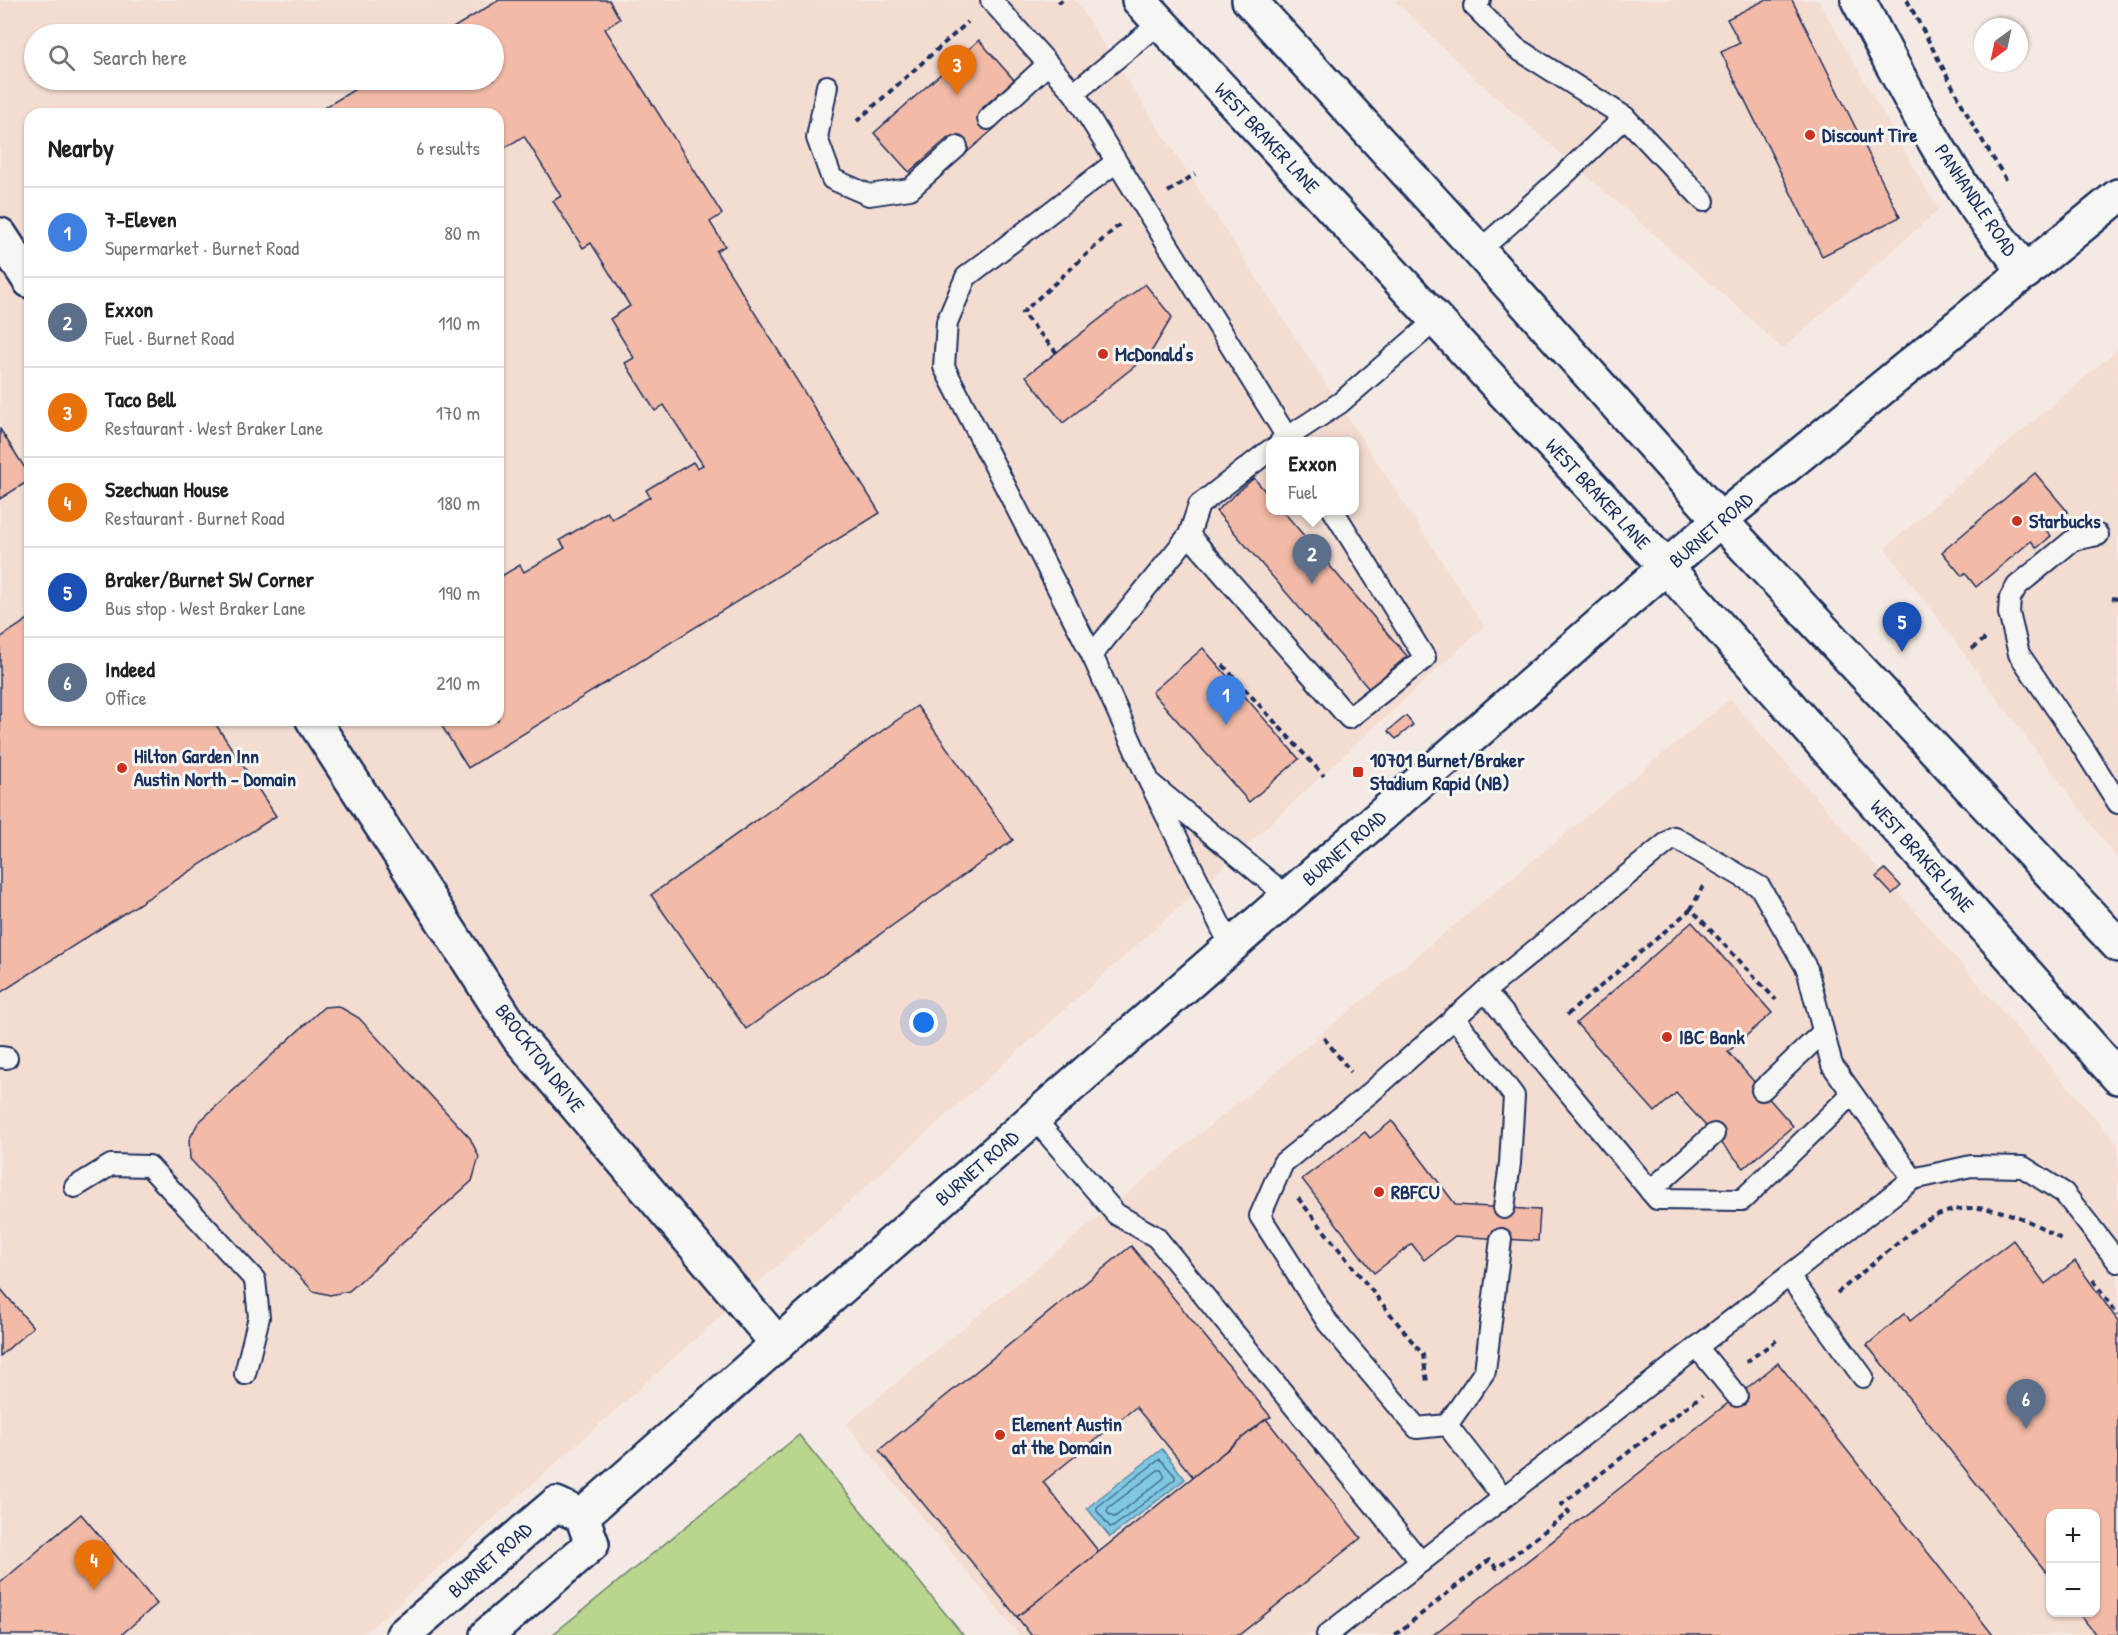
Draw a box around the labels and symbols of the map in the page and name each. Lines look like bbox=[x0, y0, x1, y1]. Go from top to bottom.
north arrow bbox=[1974, 18, 2028, 72]
pin: 3 bbox=[938, 46, 976, 95]
street label: WEST BRAKER LANE bbox=[1209, 76, 1326, 199]
place label: Discount Tire bbox=[1822, 121, 1918, 148]
marker: Discount Tire bbox=[1803, 128, 1817, 142]
street label: PANHANDLE ROAD bbox=[1929, 138, 2024, 261]
place label: McDonald's bbox=[1115, 340, 1194, 367]
marker: McDonald's bbox=[1096, 347, 1110, 361]
street label: WEST BRAKER LANE bbox=[1540, 432, 1657, 555]
street label: BURNET ROAD bbox=[1663, 485, 1759, 574]
place label: Starbucks bbox=[2029, 507, 2101, 534]
marker: Starbucks bbox=[2010, 514, 2024, 528]
pin: 2 bbox=[1292, 534, 1332, 584]
pin: 5 bbox=[1882, 602, 1922, 652]
pin: 1 bbox=[1206, 676, 1246, 725]
place label: Hilton Garden Inn Austin North - Domain bbox=[134, 742, 296, 792]
place label: 10701 Burnet/Braker Stadium Rapid (NB) bbox=[1370, 746, 1525, 797]
marker: Hilton Garden Inn Austin North - Domain bbox=[115, 761, 129, 775]
marker: 10701 Burnet/Braker Stadium Rapid (NB) bbox=[1351, 765, 1365, 779]
street label: WEST BRAKER LANE bbox=[1865, 794, 1980, 918]
street label: BURNET ROAD bbox=[1296, 803, 1392, 892]
street label: BROCKTON DRIVE bbox=[489, 998, 591, 1118]
your location bbox=[909, 1008, 938, 1037]
place label: IBC Bank bbox=[1679, 1023, 1745, 1050]
marker: IBC Bank bbox=[1660, 1030, 1674, 1044]
street label: BURNET ROAD bbox=[929, 1123, 1025, 1212]
place label: RBFCU bbox=[1391, 1178, 1440, 1205]
marker: RBFCU bbox=[1372, 1185, 1386, 1199]
pin: 6 bbox=[2006, 1380, 2046, 1429]
place label: Element Austin at the Domain bbox=[1012, 1410, 1122, 1460]
marker: Element Austin at the Domain bbox=[993, 1428, 1007, 1442]
street label: BURNET ROAD bbox=[442, 1515, 538, 1604]
pin: 4 bbox=[74, 1540, 113, 1590]

